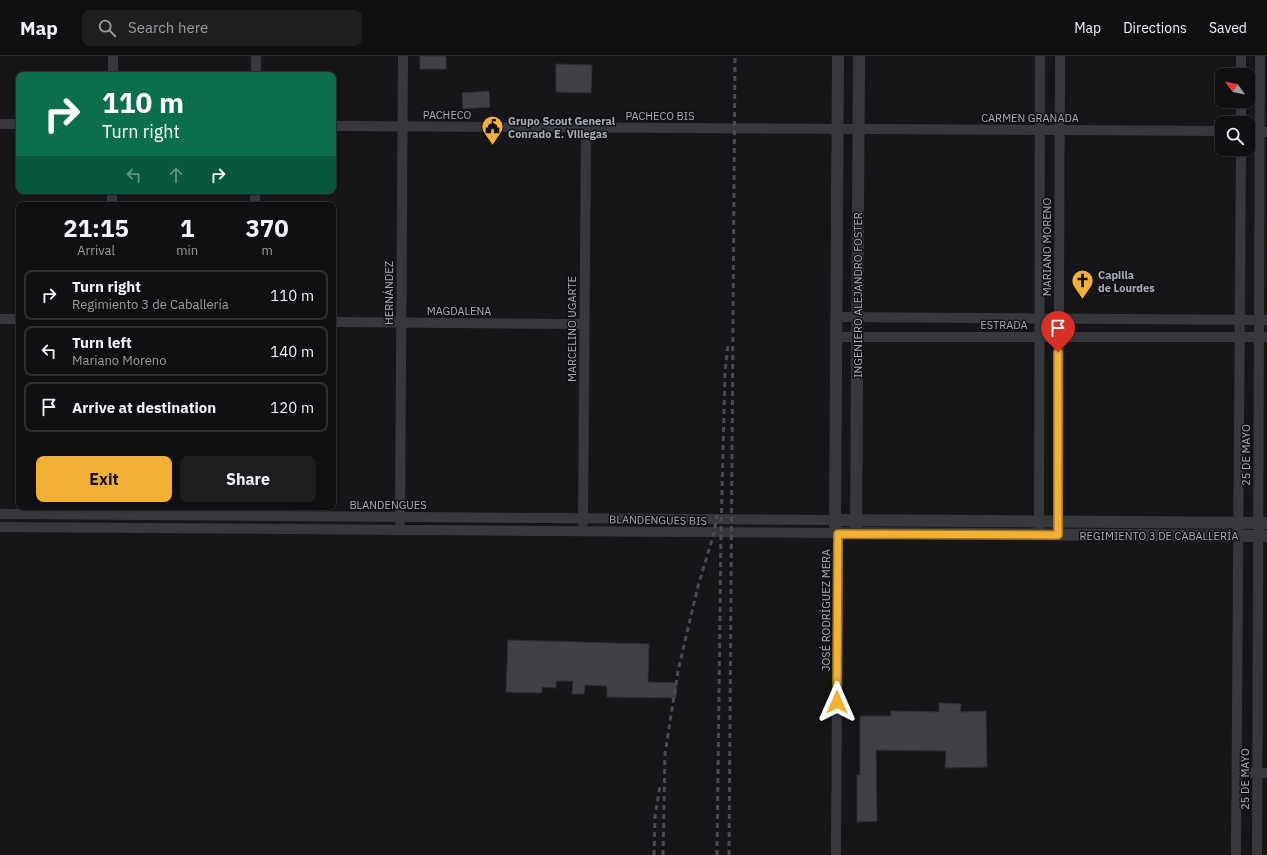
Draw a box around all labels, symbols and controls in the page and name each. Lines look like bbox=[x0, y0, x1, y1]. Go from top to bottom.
search box bbox=[82, 10, 362, 46]
text: Map bbox=[20, 16, 58, 40]
icon: search bbox=[96, 17, 118, 39]
text: Search here bbox=[128, 18, 208, 37]
text: Map bbox=[1074, 19, 1101, 37]
text: Directions bbox=[1123, 19, 1187, 37]
text: Saved bbox=[1209, 19, 1247, 37]
north arrow bbox=[1215, 68, 1255, 108]
map controls bbox=[1215, 68, 1255, 156]
text: 110 m bbox=[102, 84, 184, 121]
icon: right bbox=[36, 88, 88, 140]
street label: PACHECO bbox=[423, 108, 471, 122]
street label: PACHECO BIS bbox=[625, 109, 695, 123]
street label: CARMEN GRANADA bbox=[981, 111, 1079, 125]
public building icon: Grupo Scout General Conrado E. Villegas bbox=[480, 114, 506, 147]
place label: Grupo Scout General Conrado E. Villegas bbox=[508, 114, 616, 141]
button: search bbox=[1215, 116, 1255, 156]
text: Turn right bbox=[102, 120, 180, 143]
icon: left bbox=[123, 164, 145, 186]
icon: ahead bbox=[165, 164, 187, 186]
icon: right bbox=[207, 164, 229, 186]
street label: MARIANO MORENO bbox=[1040, 198, 1054, 296]
text: 21:15 bbox=[63, 212, 129, 244]
text: 1 bbox=[180, 212, 194, 244]
text: 370 bbox=[245, 212, 289, 244]
street label: INGENIERO ALEJANDRO FOSTER bbox=[851, 212, 865, 378]
text: Arrival bbox=[77, 242, 115, 259]
text: min bbox=[176, 242, 198, 259]
text: m bbox=[261, 242, 273, 259]
street label: HERNÁNDEZ bbox=[382, 261, 396, 325]
church icon: Capilla de Lourdes bbox=[1070, 268, 1096, 301]
place label: Capilla de Lourdes bbox=[1098, 268, 1155, 295]
street label: MARCELINO UGARTE bbox=[565, 276, 579, 382]
text: Turn right bbox=[72, 277, 141, 296]
icon: right bbox=[38, 284, 60, 306]
text: 110 m bbox=[270, 286, 314, 305]
text: Regimiento 3 de Caballería bbox=[72, 296, 229, 313]
street label: MAGDALENA bbox=[427, 304, 491, 318]
pin bbox=[1041, 311, 1075, 352]
icon: arrive bbox=[1047, 317, 1069, 339]
street label: ESTRADA bbox=[980, 318, 1028, 332]
text: Turn left bbox=[72, 333, 132, 352]
icon: left bbox=[38, 340, 60, 362]
text: 140 m bbox=[270, 342, 314, 361]
text: Mariano Moreno bbox=[72, 352, 167, 369]
icon: arrive bbox=[38, 396, 60, 418]
text: Arrive at destination bbox=[72, 398, 216, 417]
text: 120 m bbox=[270, 398, 314, 417]
street label: 25 DE MAYO bbox=[1239, 424, 1253, 486]
button: Exit bbox=[36, 456, 172, 502]
button: Share bbox=[180, 456, 316, 502]
street label: BLANDENGUES bbox=[349, 498, 427, 512]
street label: BLANDENGUES BIS bbox=[609, 512, 707, 528]
street label: REGIMIENTO 3 DE CABALLERÍA bbox=[1080, 529, 1239, 543]
street label: JOSÉ RODRÍGUEZ MERA bbox=[819, 549, 833, 671]
position arrow bbox=[816, 681, 858, 723]
street label: 25 DE MAYO bbox=[1238, 748, 1252, 810]

